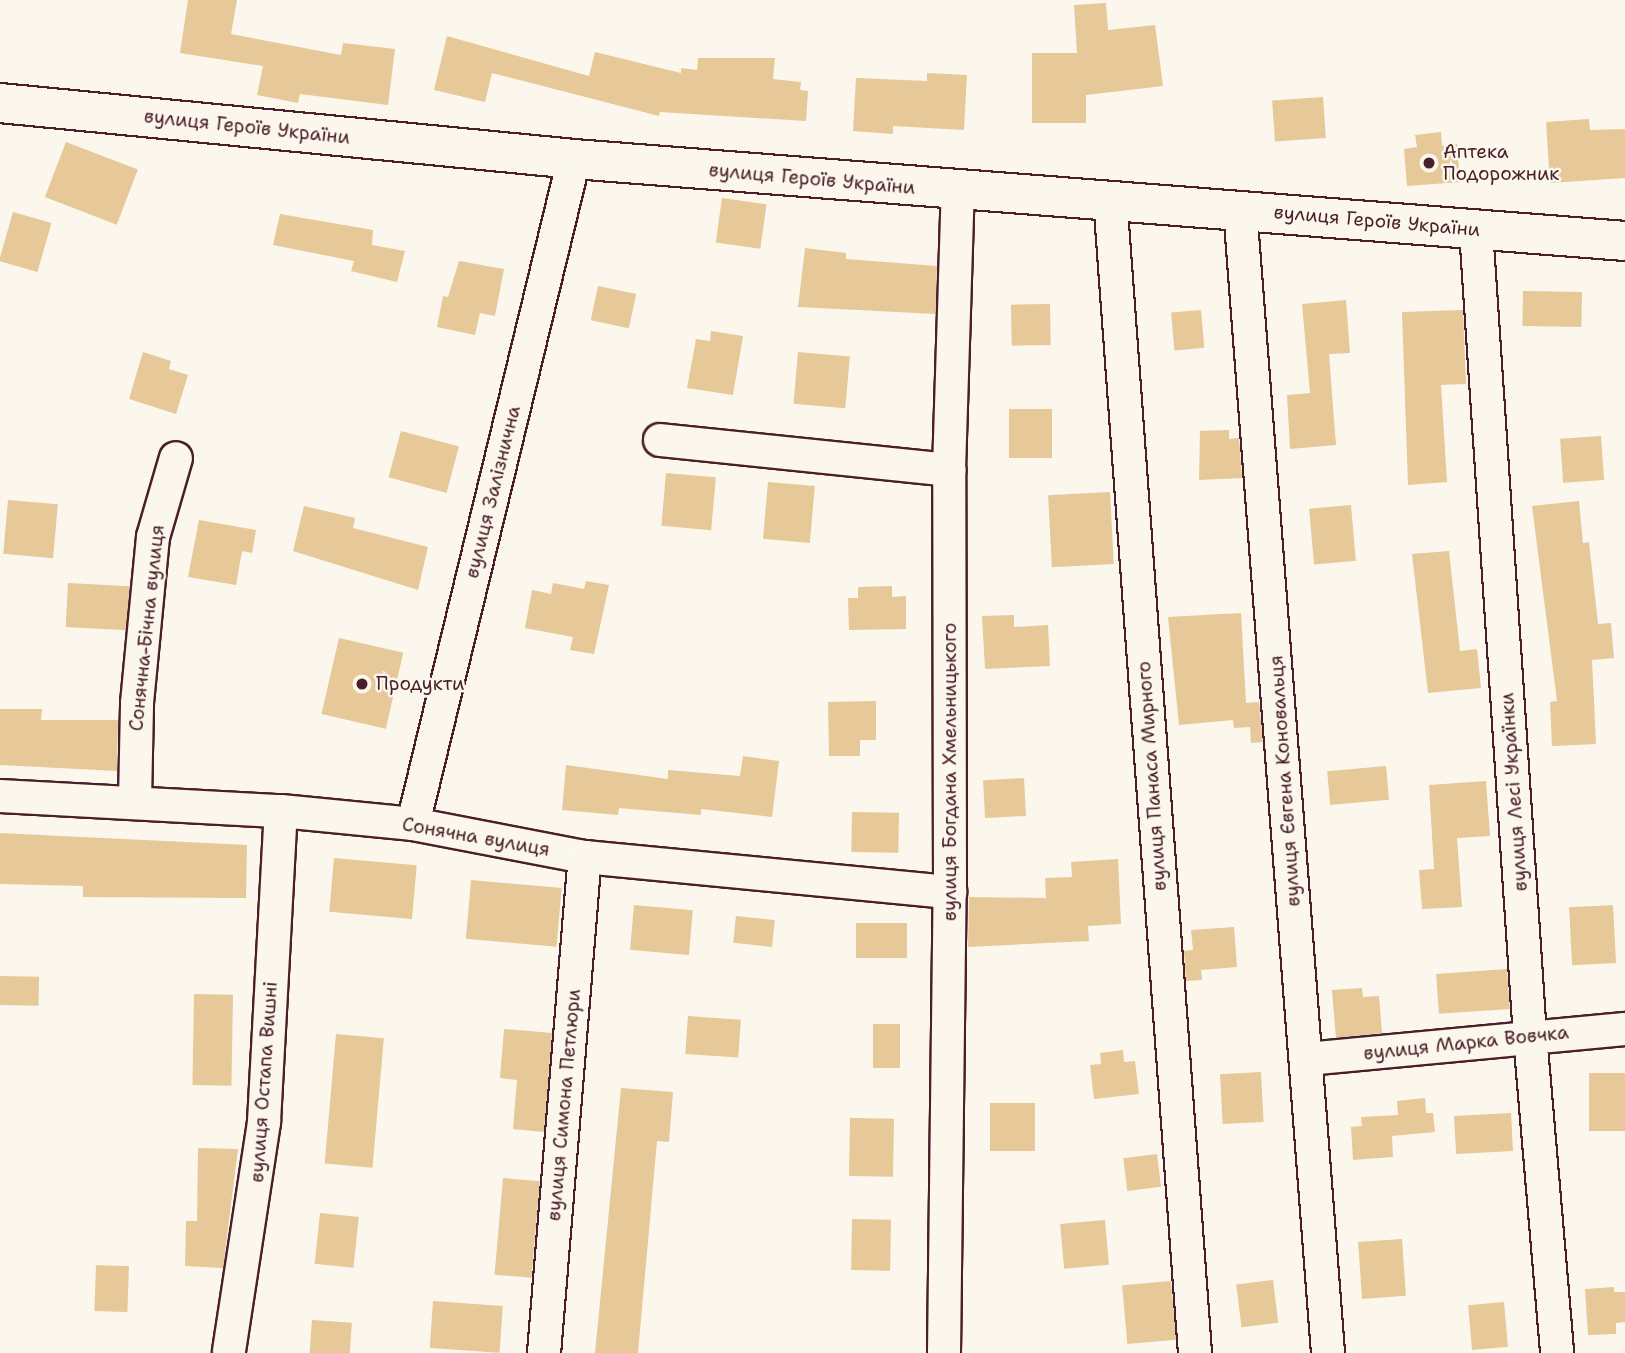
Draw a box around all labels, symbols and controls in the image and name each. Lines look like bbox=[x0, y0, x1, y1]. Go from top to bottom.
street label: вулиця Героїв України bbox=[143, 105, 351, 149]
place label: Аптека Подорожник bbox=[1443, 141, 1559, 185]
marker: Аптека Подорожник bbox=[1421, 155, 1437, 171]
street label: вулиця Героїв України bbox=[708, 159, 916, 199]
street label: вулиця Героїв України bbox=[1273, 201, 1481, 241]
street label: вулиця Залізнична bbox=[461, 403, 525, 581]
street label: Сонячна-Бічна вулиця bbox=[125, 524, 169, 732]
street label: вулиця Богдана Хмельницького bbox=[939, 623, 961, 921]
street label: вулиця Євгена Коновальця bbox=[1265, 655, 1305, 907]
street label: вулиця Панаса Мирного bbox=[1133, 660, 1171, 892]
place label: Продукти bbox=[376, 673, 465, 695]
marker: Продукти bbox=[354, 676, 370, 692]
street label: вулиця Лесі Українки bbox=[1496, 692, 1532, 892]
street label: Сонячна вулиця bbox=[400, 813, 552, 861]
street label: вулиця Остапа Вишні bbox=[246, 981, 282, 1183]
street label: вулиця Симона Петлюри bbox=[542, 988, 586, 1222]
street label: вулиця Марка Вовчка bbox=[1362, 1021, 1570, 1065]

